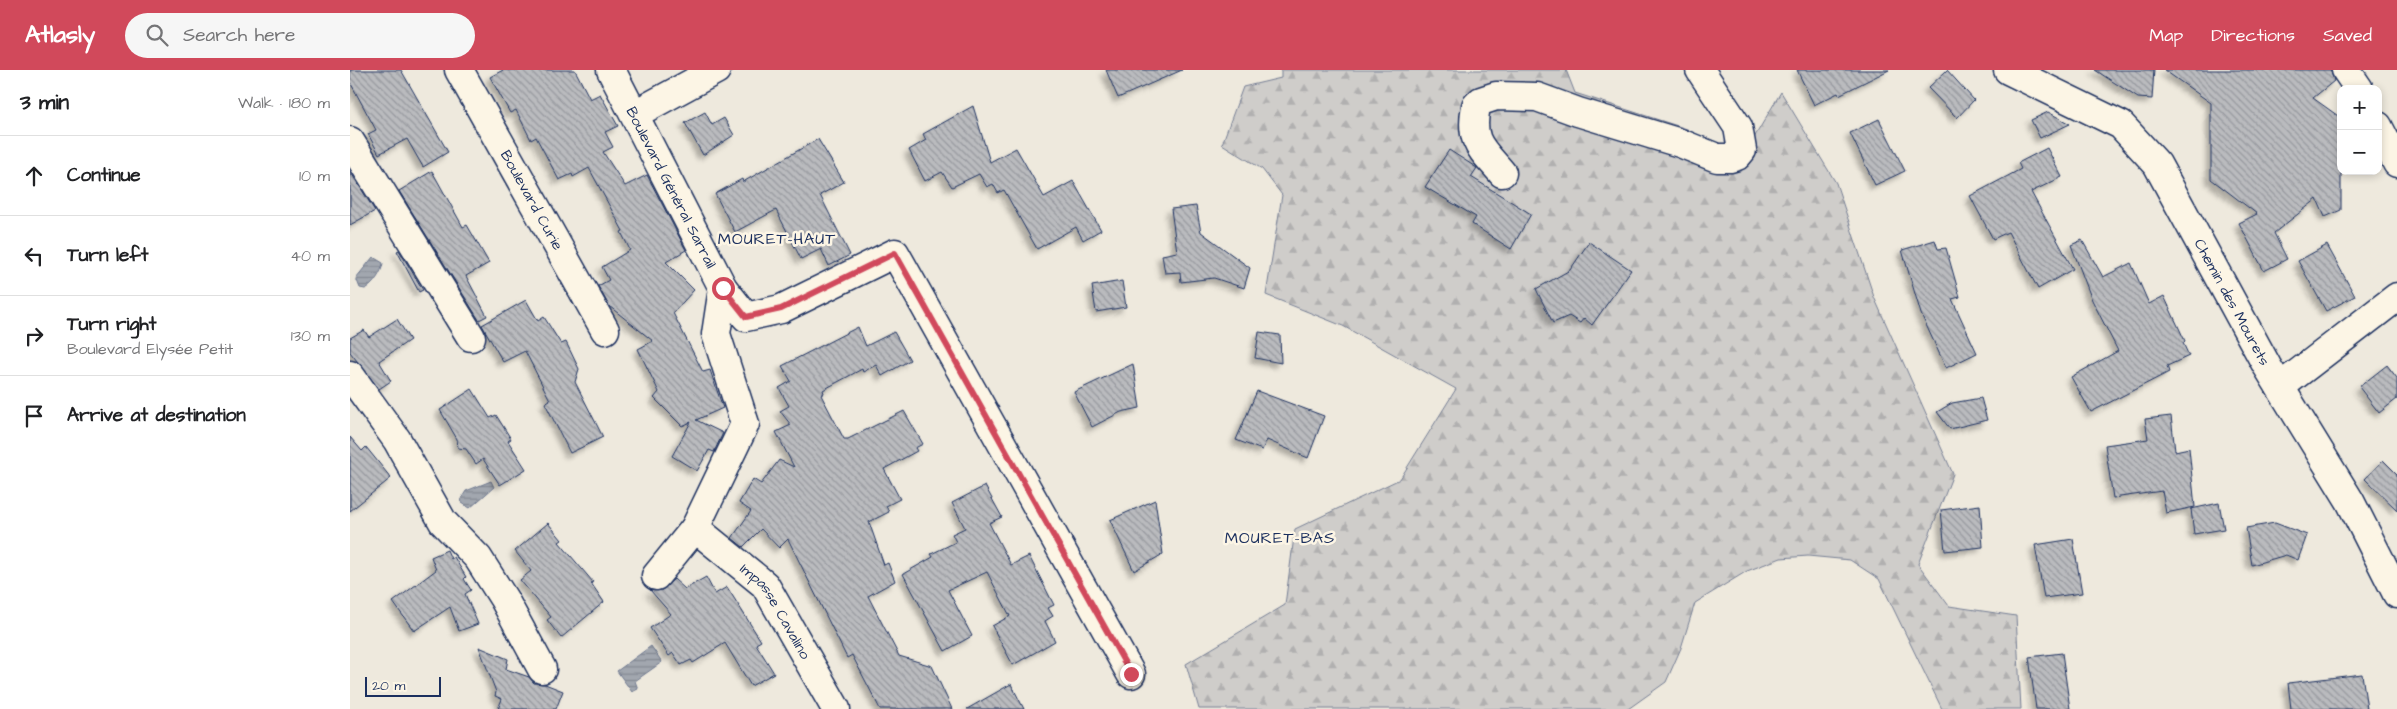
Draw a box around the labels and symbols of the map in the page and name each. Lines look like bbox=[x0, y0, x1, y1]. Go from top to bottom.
street label: Boulevard Général Sarrail bbox=[621, 103, 721, 272]
street label: Boulevard Curie bbox=[495, 146, 568, 254]
district label: MOURET-HAUT bbox=[718, 228, 836, 250]
street label: Chemin des Mourets bbox=[2189, 235, 2275, 370]
route start bbox=[712, 277, 735, 300]
district label: MOURET-BAS bbox=[1225, 527, 1335, 549]
street label: Impasse Cavalino bbox=[735, 559, 816, 664]
route end bbox=[1120, 663, 1143, 686]
scale bar bbox=[365, 674, 441, 697]

